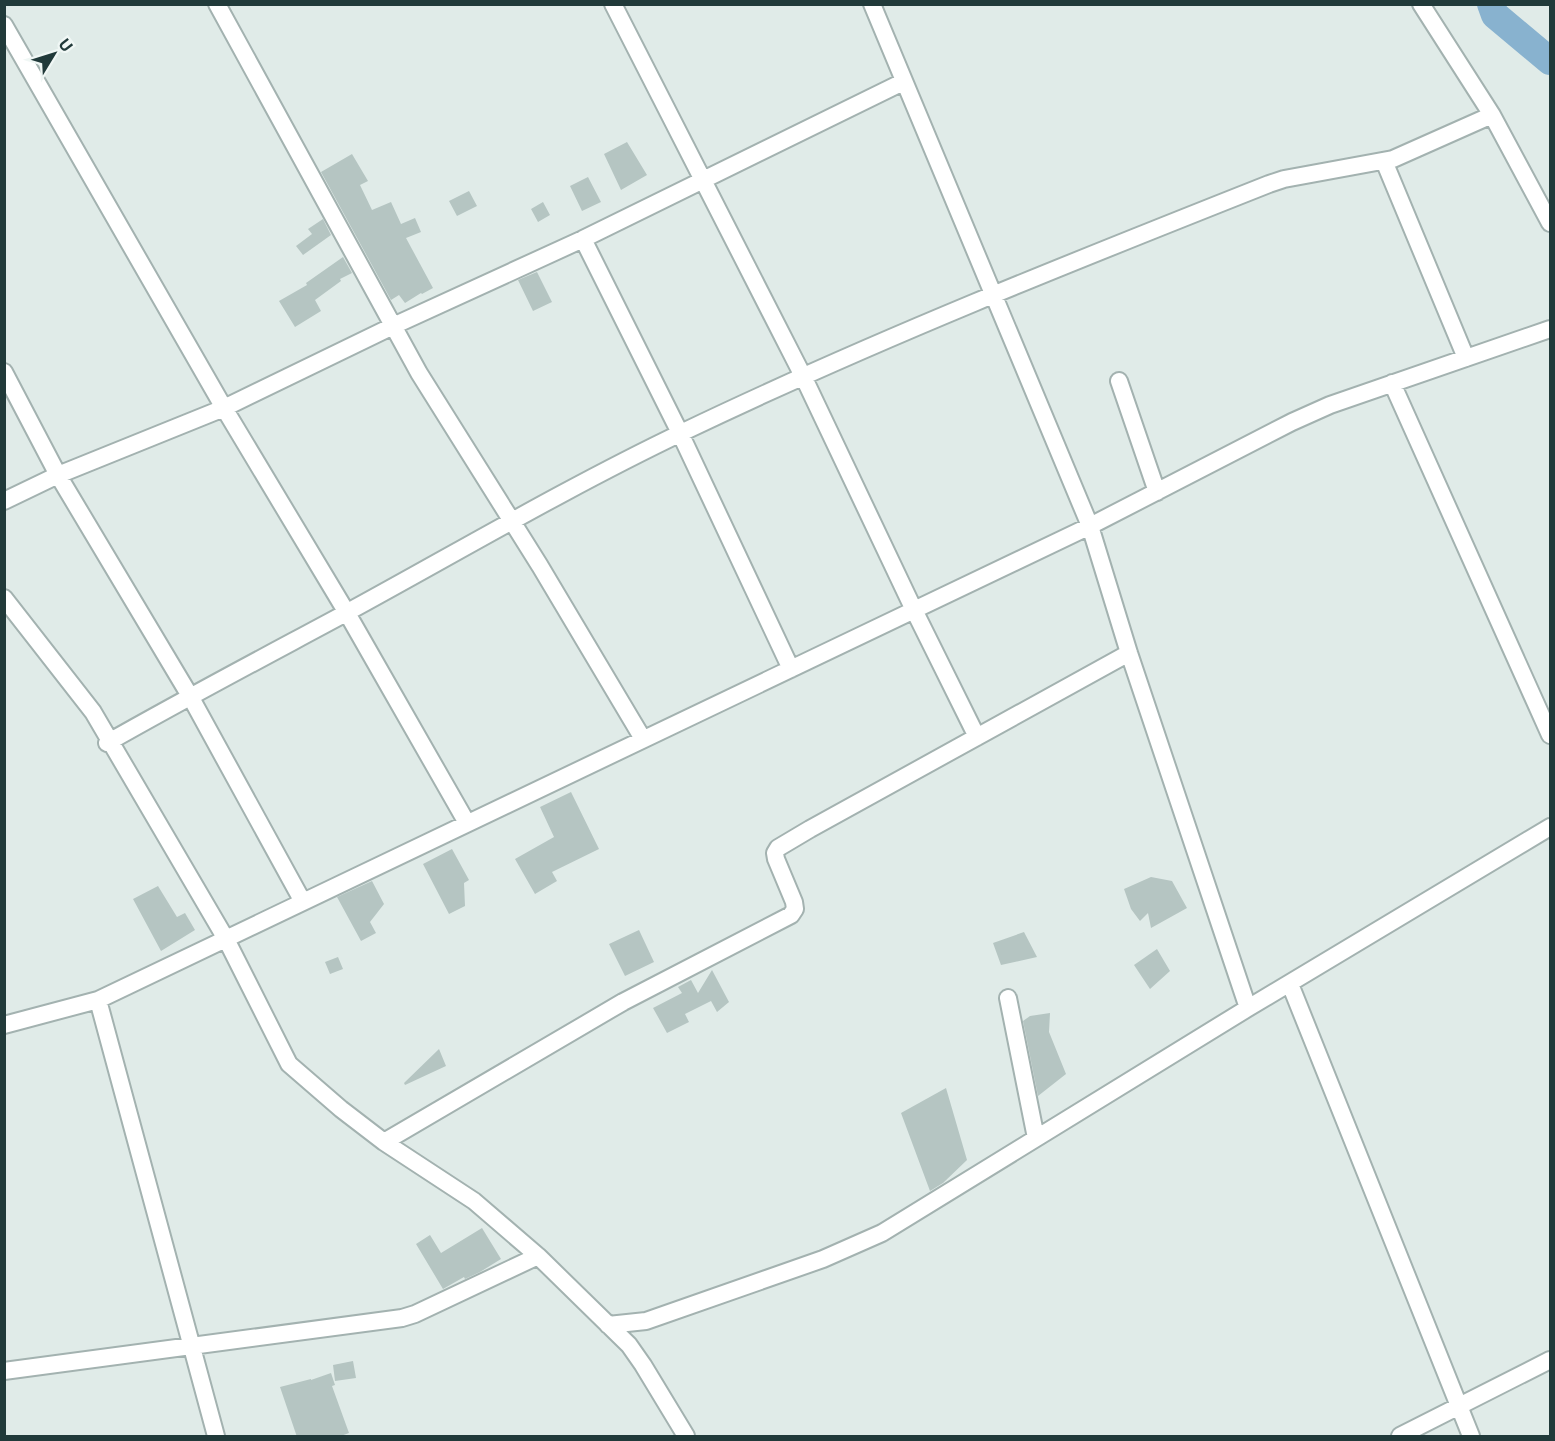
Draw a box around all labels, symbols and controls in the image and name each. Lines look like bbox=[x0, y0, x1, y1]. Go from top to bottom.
north arrow bbox=[24, 24, 84, 84]
text: U bbox=[54, 35, 76, 55]

